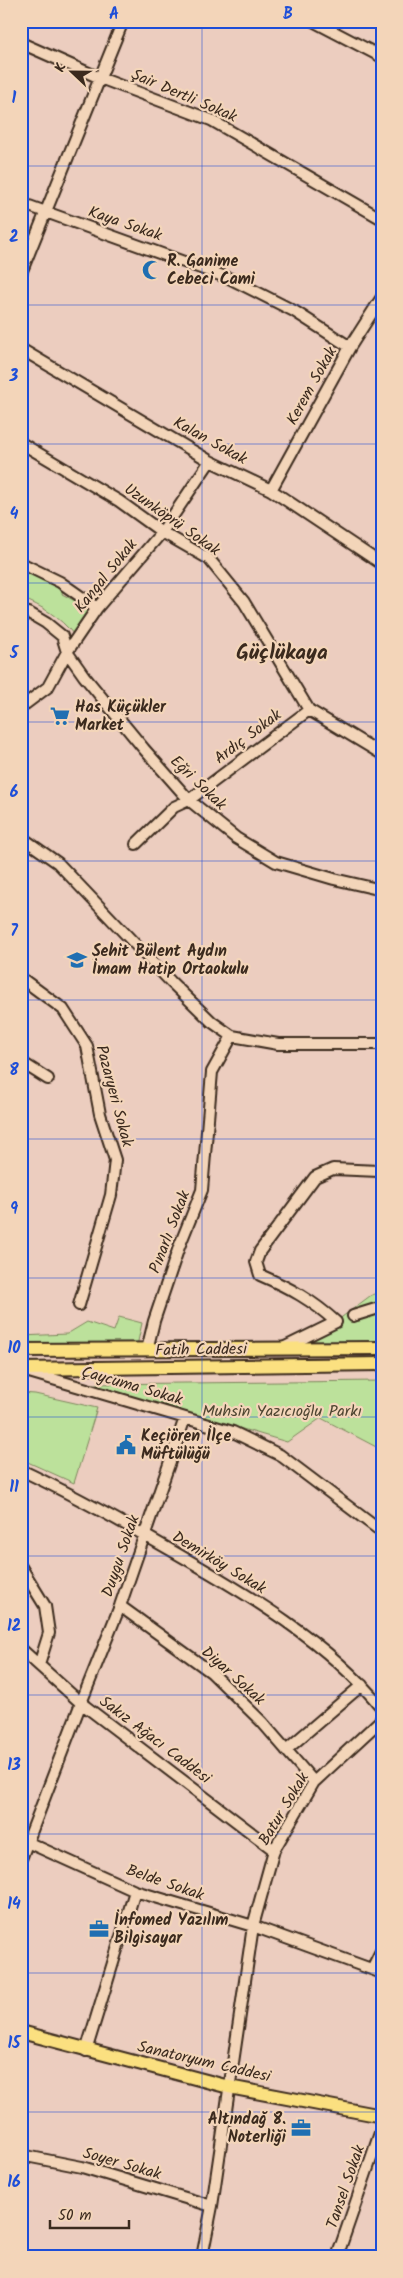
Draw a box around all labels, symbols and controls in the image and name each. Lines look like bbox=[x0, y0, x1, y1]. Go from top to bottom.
text: A bbox=[109, 2, 119, 27]
text: B bbox=[283, 2, 293, 27]
north arrow bbox=[48, 48, 98, 98]
text: K bbox=[49, 59, 73, 76]
street label: Şair Dertli Sokak bbox=[127, 62, 241, 130]
text: 1 bbox=[12, 86, 17, 111]
street label: Kaya Sokak bbox=[85, 200, 166, 248]
text: 2 bbox=[9, 225, 19, 250]
place label: R. Ganime Cebeci Cami bbox=[167, 249, 256, 292]
mosque icon: R. Ganime Cebeci Cami bbox=[141, 259, 163, 281]
street label: Kerem Sokak bbox=[280, 342, 344, 430]
text: 3 bbox=[9, 364, 19, 389]
street label: Kalan Sokak bbox=[168, 410, 252, 472]
street label: Uzunköprü Sokak bbox=[119, 477, 226, 563]
text: 4 bbox=[10, 502, 19, 527]
street label: Kangal Sokak bbox=[68, 533, 144, 619]
district label: Güçlükaya bbox=[236, 637, 328, 670]
text: 5 bbox=[9, 641, 20, 666]
place label: Has Küçükler Market bbox=[75, 695, 167, 738]
street label: Ardıç Sokak bbox=[209, 703, 287, 771]
supermarket icon: Has Küçükler Market bbox=[49, 705, 71, 727]
street label: Eğri Sokak bbox=[164, 749, 232, 817]
text: 6 bbox=[10, 780, 19, 805]
text: 7 bbox=[10, 919, 18, 944]
place label: Şehit Bülent Aydın İmam Hatip Ortaokulu bbox=[92, 939, 248, 982]
school or university icon: Şehit Bülent Aydın İmam Hatip Ortaokulu bbox=[66, 949, 88, 971]
street label: Pazaryeri Sokak bbox=[88, 1042, 140, 1150]
text: 8 bbox=[9, 1058, 19, 1083]
street label: Pınarlı Sokak bbox=[143, 1186, 197, 1277]
text: 9 bbox=[10, 1197, 18, 1222]
text: 10 bbox=[7, 1336, 21, 1361]
street label: Fatih Caddesi bbox=[155, 1337, 248, 1363]
street label: Çaycuma Sokak bbox=[78, 1360, 186, 1413]
park label: Muhsin Yazıcıoğlu Parkı bbox=[202, 1399, 362, 1424]
place label: Keçiören İlçe Müftülüğü bbox=[141, 1424, 231, 1467]
public building icon: Keçiören İlçe Müftülüğü bbox=[115, 1434, 137, 1456]
text: 11 bbox=[9, 1475, 19, 1500]
street label: Duygu Sokak bbox=[95, 1511, 147, 1600]
street label: Demirköy Sokak bbox=[167, 1525, 271, 1601]
text: 12 bbox=[7, 1614, 21, 1639]
street label: Diyar Sokak bbox=[195, 1640, 271, 1712]
street label: Sakız Ağacı Caddesi bbox=[94, 1690, 217, 1791]
text: 13 bbox=[7, 1753, 21, 1778]
street label: Batur Sokak bbox=[252, 1767, 316, 1850]
street label: Belde Sokak bbox=[123, 1858, 208, 1908]
text: 14 bbox=[7, 1892, 21, 1917]
place label: İnfomed Yazılım Bilgisayar bbox=[114, 1908, 228, 1951]
office icon: İnfomed Yazılım Bilgisayar bbox=[88, 1918, 110, 1940]
text: 15 bbox=[8, 2031, 22, 2056]
street label: Sanatoryum Caddesi bbox=[135, 2035, 274, 2090]
place label: Altındağ 8. Noterliği bbox=[208, 2107, 287, 2150]
office icon: Altındağ 8. Noterliği bbox=[290, 2117, 312, 2139]
street label: Soyer Sokak bbox=[80, 2141, 165, 2187]
street label: Tansel Sokak bbox=[320, 2141, 372, 2232]
text: 16 bbox=[7, 2170, 21, 2195]
scale bar bbox=[50, 2198, 129, 2230]
text: 50 m bbox=[58, 2204, 92, 2228]

